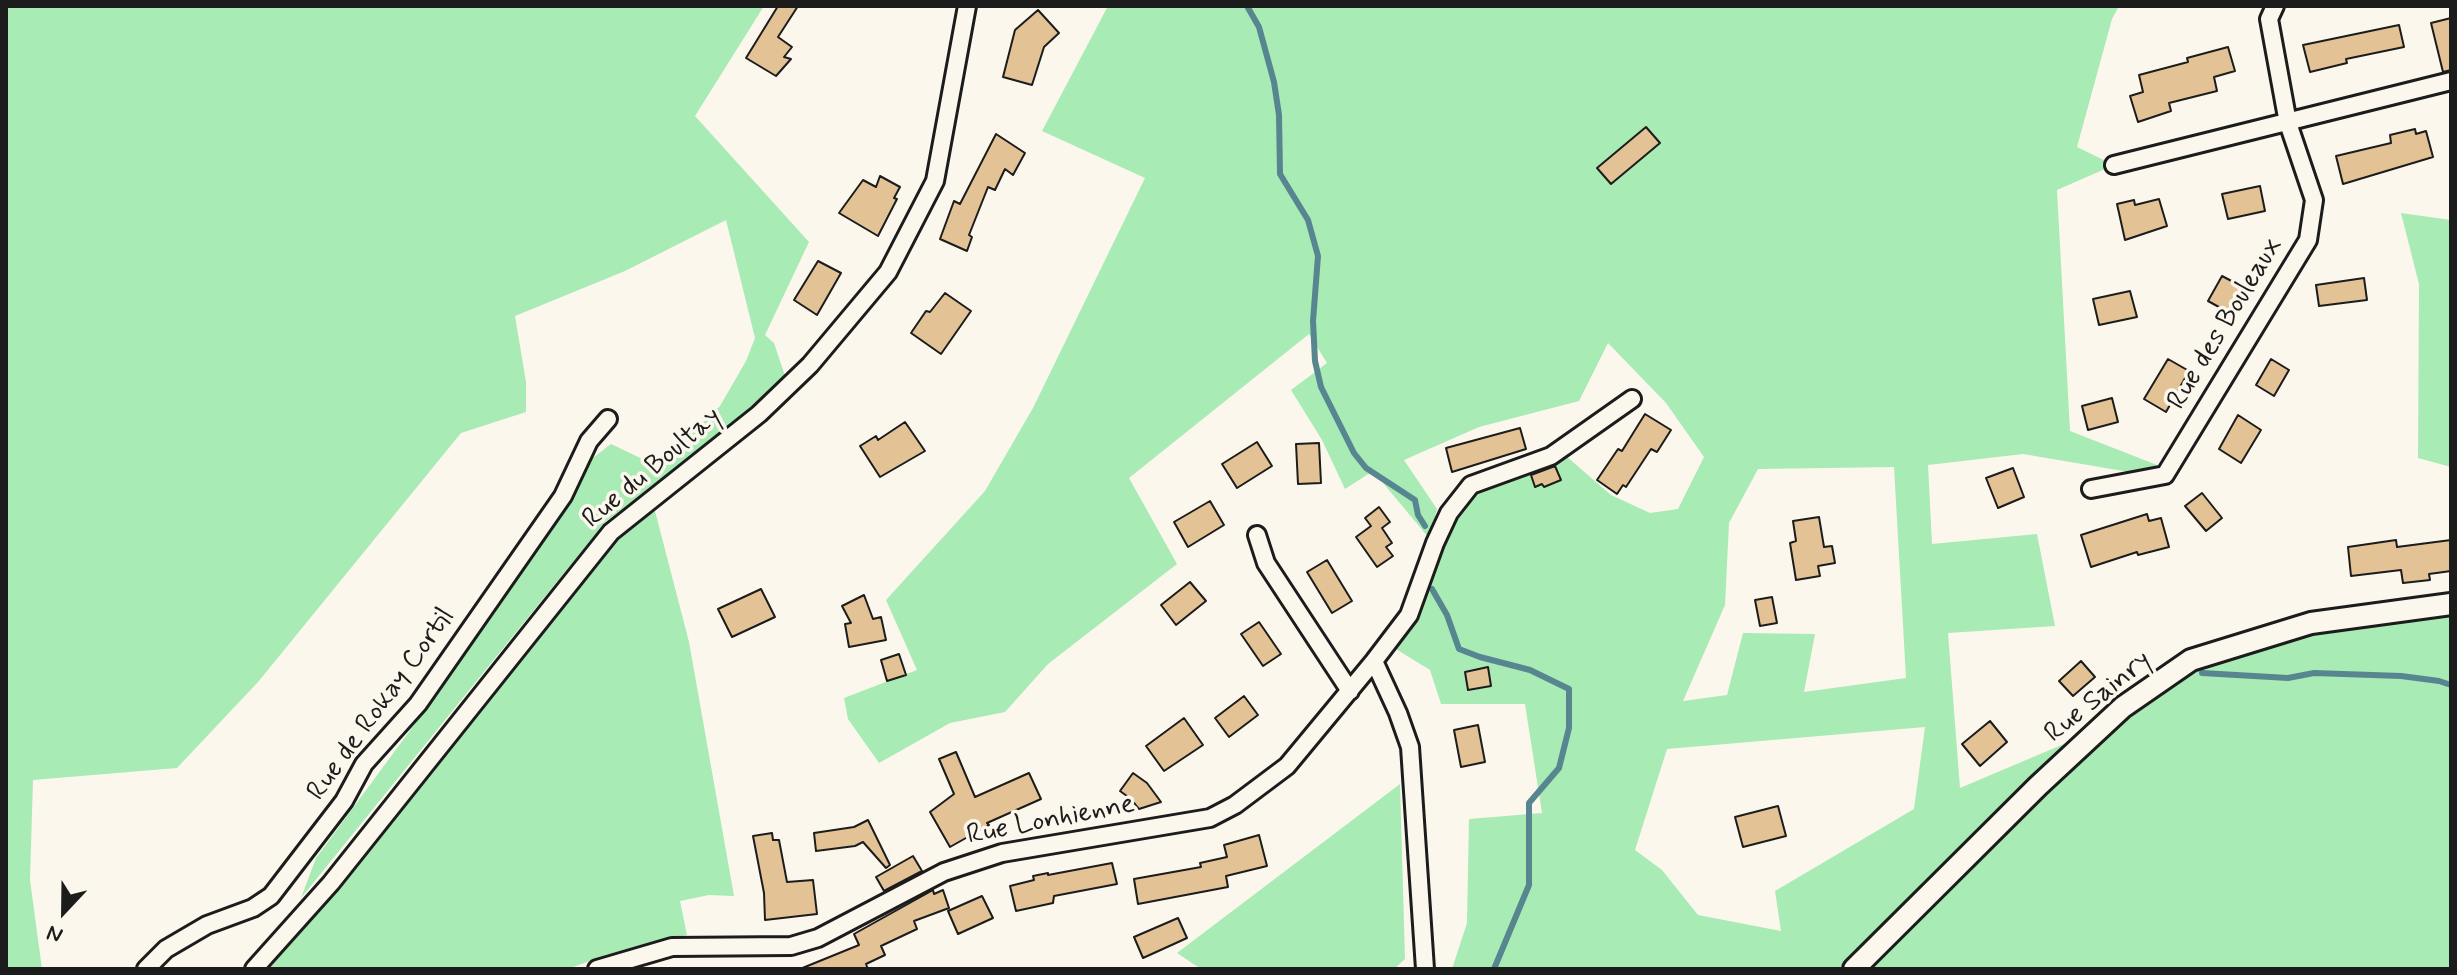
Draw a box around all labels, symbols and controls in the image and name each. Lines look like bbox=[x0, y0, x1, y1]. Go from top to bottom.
street label: Rue des Bouleaux bbox=[2161, 232, 2291, 416]
street label: Rue du Boultay bbox=[577, 401, 729, 537]
street label: Rue de Rokay Cortil bbox=[301, 602, 463, 808]
street label: Rue Sainry bbox=[2039, 645, 2159, 751]
street label: Rue Lonhienne bbox=[964, 788, 1138, 854]
north arrow bbox=[24, 871, 104, 951]
text: N bbox=[43, 918, 67, 949]

